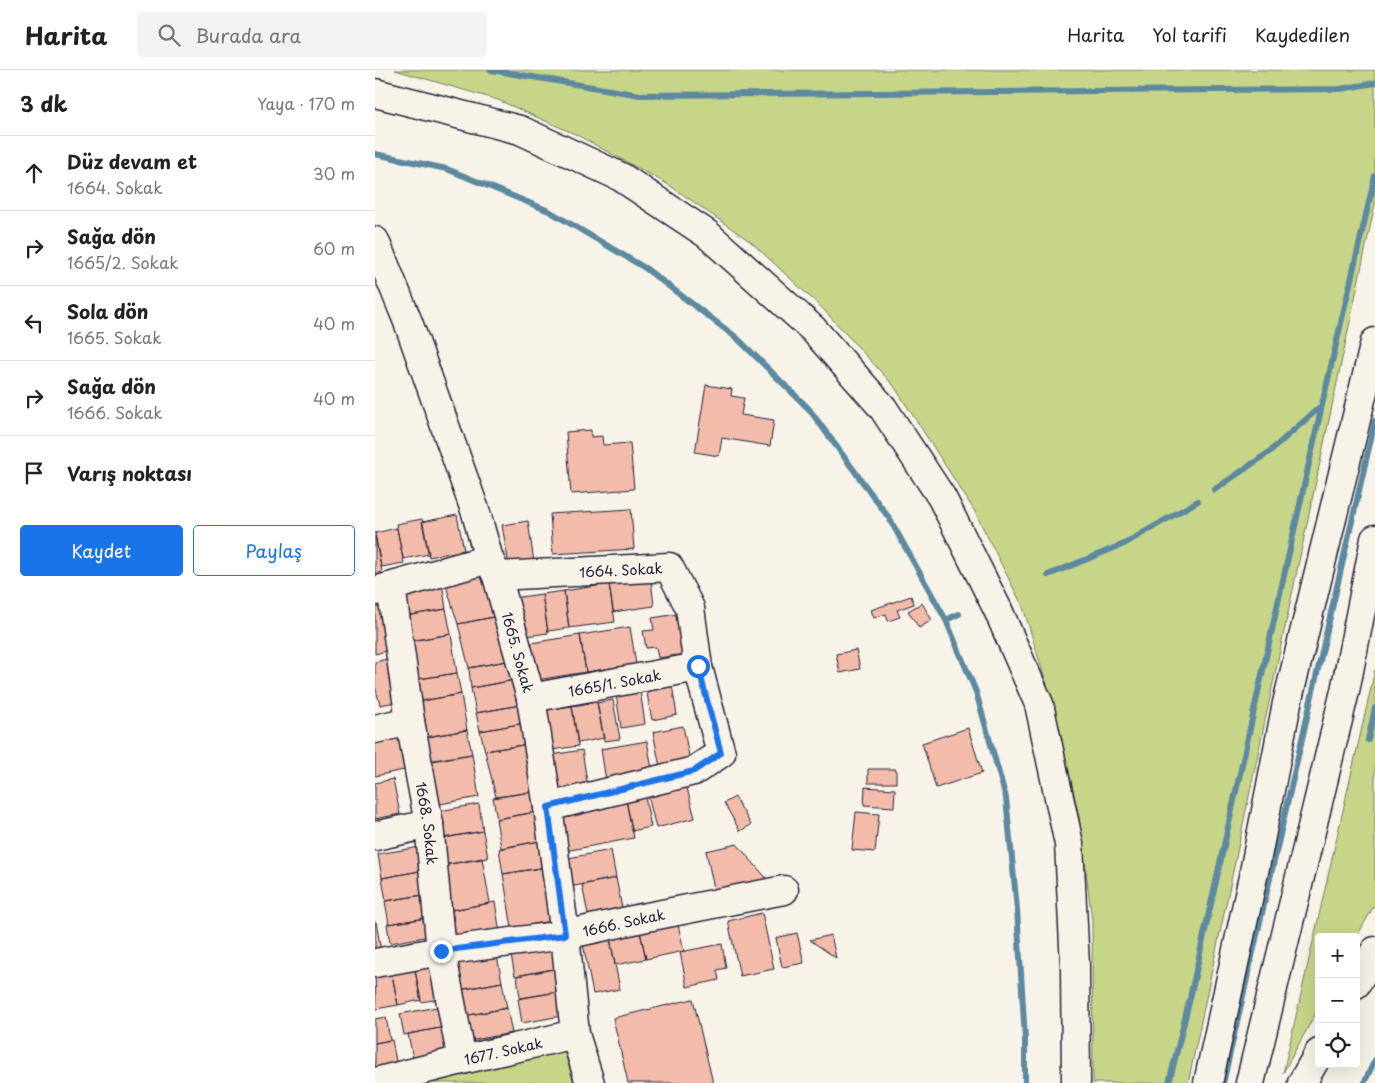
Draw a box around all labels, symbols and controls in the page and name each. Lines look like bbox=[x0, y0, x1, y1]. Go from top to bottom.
search box bbox=[137, 12, 487, 57]
text: Harita bbox=[25, 17, 107, 53]
icon: search bbox=[155, 21, 183, 49]
text: Burada ara bbox=[195, 21, 301, 49]
text: Harita bbox=[1067, 21, 1124, 48]
text: Yol tarifi bbox=[1152, 21, 1227, 48]
text: Kaydedilen bbox=[1255, 21, 1350, 48]
text: 3 dk bbox=[20, 87, 68, 119]
text: Yaya · 170 m bbox=[257, 91, 355, 115]
text: Düz devam et bbox=[67, 147, 197, 175]
icon: ahead bbox=[20, 159, 48, 187]
text: 30 m bbox=[313, 161, 355, 185]
text: 1664. Sokak bbox=[67, 175, 162, 199]
text: Sağa dön bbox=[67, 222, 156, 250]
icon: right bbox=[20, 234, 48, 262]
text: 60 m bbox=[313, 236, 355, 260]
text: 1665/2. Sokak bbox=[67, 250, 178, 274]
text: Sola dön bbox=[67, 297, 148, 325]
icon: left bbox=[20, 309, 48, 337]
text: 40 m bbox=[313, 311, 355, 335]
text: 1665. Sokak bbox=[67, 325, 161, 349]
text: Sağa dön bbox=[67, 372, 156, 400]
icon: right bbox=[20, 384, 48, 412]
text: 40 m bbox=[313, 386, 355, 410]
text: 1666. Sokak bbox=[67, 400, 163, 424]
icon: arrive bbox=[20, 459, 48, 487]
text: Varış noktası bbox=[67, 459, 192, 487]
button: Kaydet bbox=[20, 525, 183, 576]
button: Paylaş bbox=[193, 525, 355, 576]
street label: 1664. Sokak bbox=[579, 557, 663, 582]
street label: 1665. Sokak bbox=[497, 610, 539, 695]
route start bbox=[687, 655, 710, 678]
street label: 1665/1. Sokak bbox=[567, 664, 663, 701]
street label: 1668. Sokak bbox=[411, 780, 443, 866]
street label: 1666. Sokak bbox=[580, 903, 666, 941]
map controls bbox=[1315, 933, 1360, 1068]
button: + bbox=[1315, 933, 1360, 978]
route end bbox=[430, 940, 453, 963]
button: − bbox=[1315, 978, 1360, 1023]
button: locate bbox=[1315, 1023, 1360, 1068]
street label: 1677. Sokak bbox=[462, 1031, 544, 1070]

